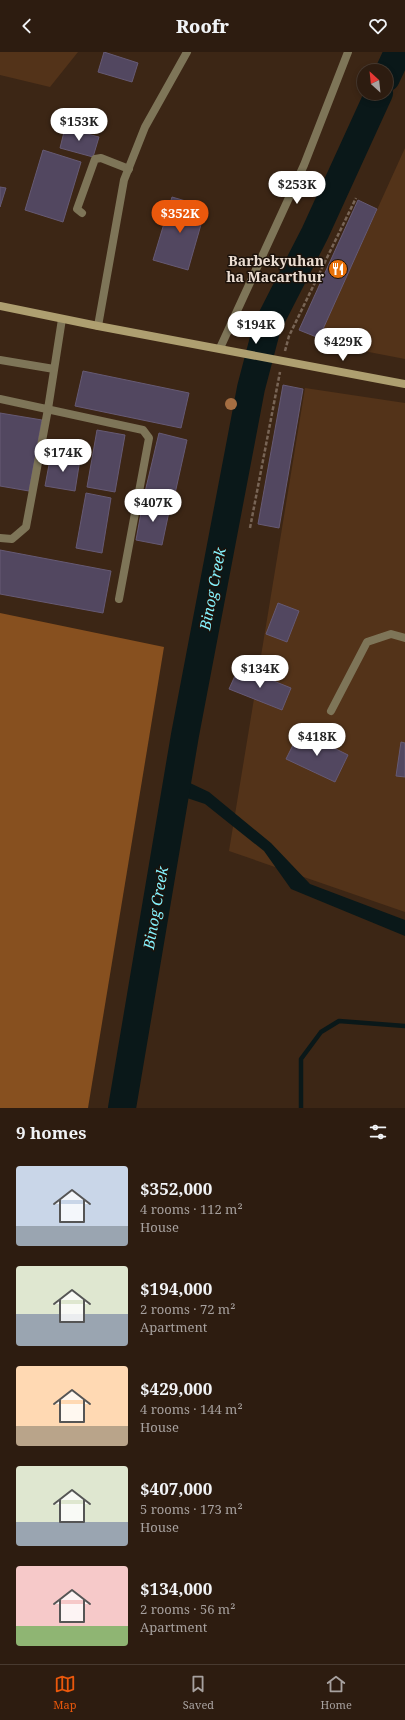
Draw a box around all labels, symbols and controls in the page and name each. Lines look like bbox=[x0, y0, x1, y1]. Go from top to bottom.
text: Roofr bbox=[176, 14, 229, 38]
icon: back bbox=[16, 15, 38, 37]
icon: heart bbox=[367, 15, 389, 37]
north arrow bbox=[357, 64, 393, 100]
map controls bbox=[357, 64, 393, 100]
pin: $153K bbox=[51, 108, 107, 142]
text: $153K bbox=[60, 112, 98, 130]
pin: $253K bbox=[269, 171, 325, 205]
text: $253K bbox=[278, 175, 316, 193]
pin: $352K bbox=[152, 200, 208, 234]
text: $352K bbox=[161, 204, 199, 222]
place label: Barbekyuhan ha Macarthur bbox=[226, 251, 325, 286]
restaurant icon: Barbekyuhan ha Macarthur bbox=[327, 258, 349, 280]
pin: $194K bbox=[228, 311, 284, 345]
text: $194K bbox=[237, 315, 275, 333]
pin: $429K bbox=[315, 328, 371, 362]
text: $429K bbox=[324, 332, 362, 350]
pin: $174K bbox=[35, 439, 91, 473]
text: $174K bbox=[44, 443, 82, 461]
pin: $407K bbox=[125, 489, 181, 523]
text: $407K bbox=[134, 493, 172, 511]
water label: Binog Creek bbox=[194, 545, 230, 633]
pin: $134K bbox=[232, 655, 288, 689]
text: $134K bbox=[241, 659, 279, 677]
pin: $418K bbox=[289, 723, 345, 757]
text: $418K bbox=[298, 727, 336, 745]
water label: Binog Creek bbox=[138, 864, 172, 952]
text: 9 homes bbox=[16, 1121, 86, 1144]
icon: filters bbox=[367, 1121, 389, 1143]
text: $352,000 bbox=[140, 1177, 212, 1200]
icon: home bbox=[48, 1182, 96, 1230]
text: 4 rooms · 112 m² bbox=[140, 1200, 243, 1218]
text: House bbox=[140, 1218, 179, 1236]
text: $194,000 bbox=[140, 1277, 212, 1300]
icon: home bbox=[48, 1282, 96, 1330]
text: 2 rooms · 72 m² bbox=[140, 1300, 235, 1318]
text: Apartment bbox=[140, 1318, 207, 1336]
text: $429,000 bbox=[140, 1377, 212, 1400]
icon: home bbox=[48, 1382, 96, 1430]
text: 4 rooms · 144 m² bbox=[140, 1400, 243, 1418]
text: House bbox=[140, 1418, 179, 1436]
text: $407,000 bbox=[140, 1477, 212, 1500]
icon: home bbox=[48, 1482, 96, 1530]
text: 5 rooms · 173 m² bbox=[140, 1500, 243, 1518]
text: House bbox=[140, 1518, 179, 1536]
text: $134,000 bbox=[140, 1577, 212, 1600]
icon: home bbox=[48, 1582, 96, 1630]
text: 2 rooms · 56 m² bbox=[140, 1600, 235, 1618]
text: Apartment bbox=[140, 1618, 207, 1636]
tab: Map bbox=[53, 1673, 76, 1712]
tab: Saved bbox=[183, 1673, 214, 1712]
tab: Home bbox=[320, 1673, 352, 1712]

